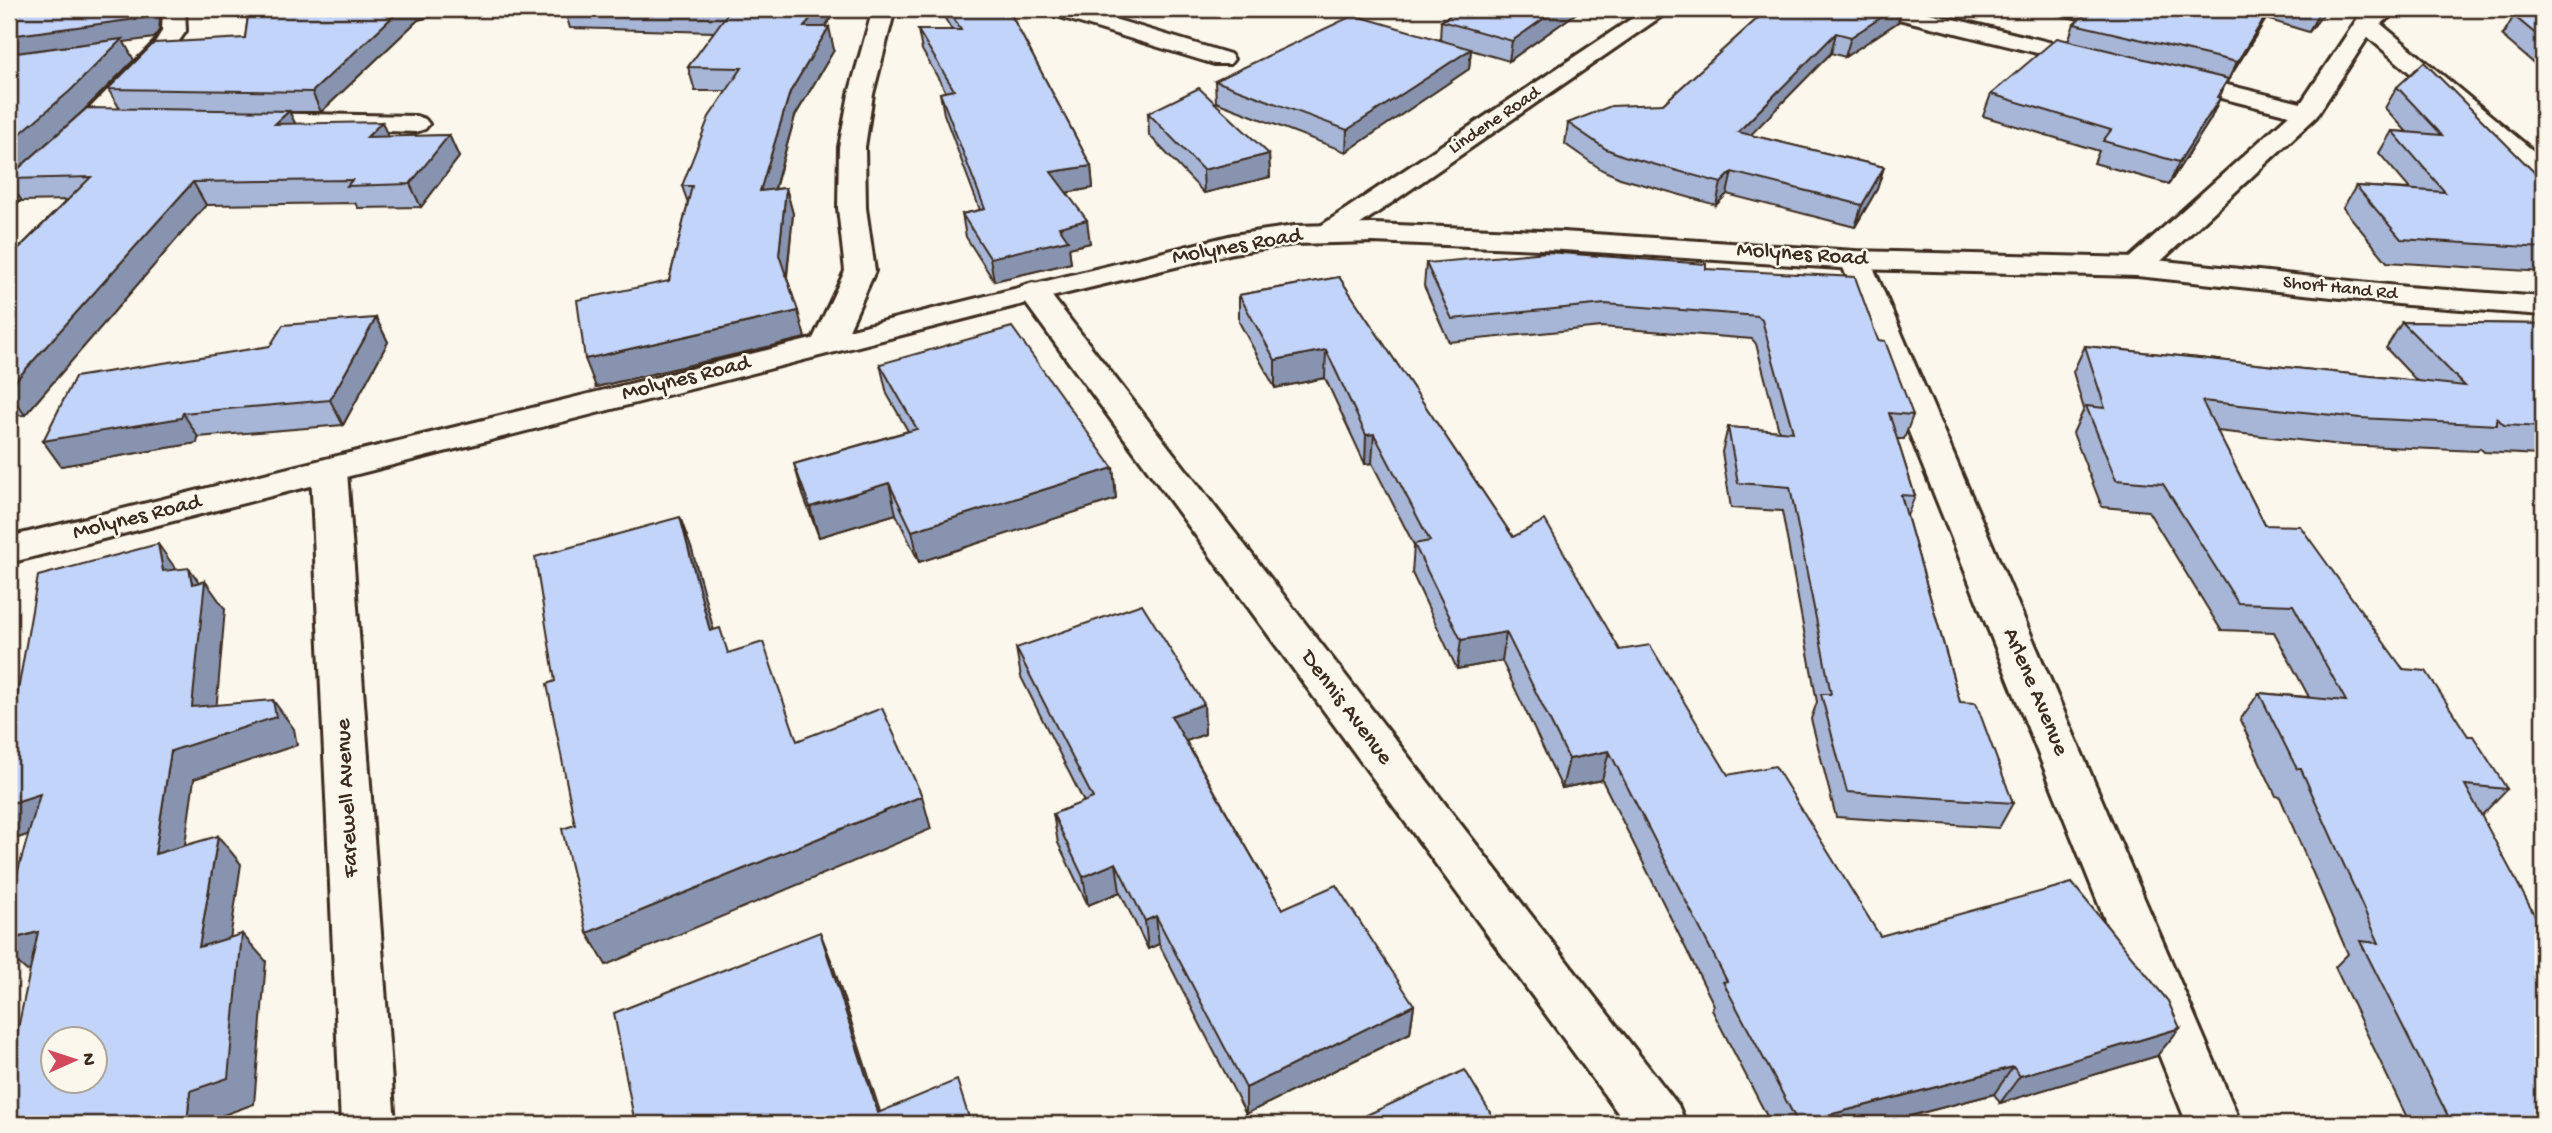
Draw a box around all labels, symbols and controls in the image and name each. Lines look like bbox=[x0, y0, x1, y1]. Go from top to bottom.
street label: Lindene Road bbox=[1445, 81, 1547, 160]
street label: Molynes Road bbox=[1170, 222, 1305, 272]
street label: Molynes Road bbox=[1736, 237, 1870, 273]
street label: Short Hand Rd bbox=[2282, 272, 2400, 307]
street label: Molynes Road bbox=[619, 350, 754, 408]
street label: Molynes Road bbox=[70, 489, 205, 547]
street label: Arlene Avenue bbox=[1996, 624, 2074, 761]
street label: Dennis Avenue bbox=[1293, 644, 1399, 772]
street label: Farewell Avenue bbox=[330, 717, 366, 879]
north arrow bbox=[38, 1024, 108, 1094]
text: N bbox=[76, 1052, 99, 1066]

